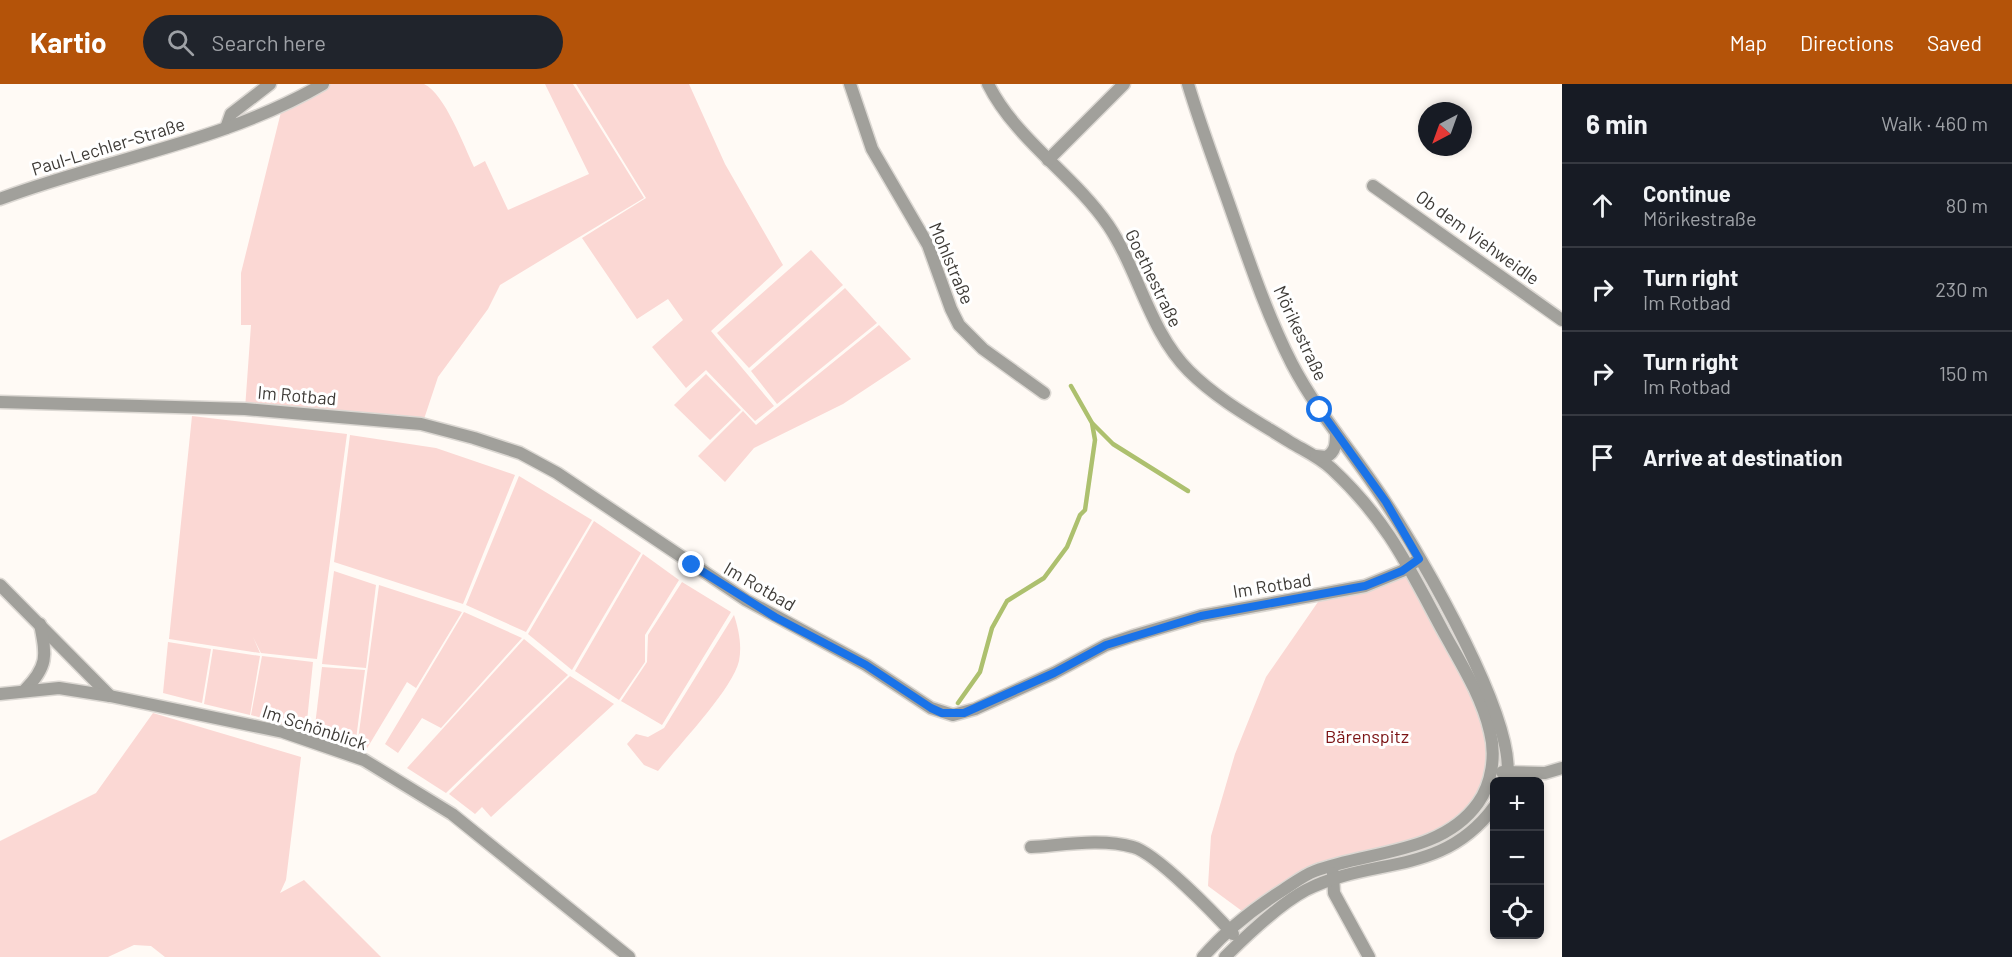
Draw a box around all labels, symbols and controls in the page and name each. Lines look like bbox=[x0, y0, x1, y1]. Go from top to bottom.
search box bbox=[143, 15, 563, 69]
text: Kartio bbox=[30, 25, 107, 59]
icon: search bbox=[164, 26, 197, 59]
text: Search here bbox=[212, 29, 326, 55]
text: Map bbox=[1730, 30, 1767, 55]
text: Directions bbox=[1800, 30, 1894, 55]
text: Saved bbox=[1927, 30, 1982, 55]
north arrow bbox=[1418, 102, 1472, 156]
text: 6 min bbox=[1586, 108, 1648, 139]
text: Walk · 460 m bbox=[1881, 111, 1988, 135]
street label: Paul-Lechler-Straße bbox=[29, 112, 187, 180]
text: Continue bbox=[1643, 180, 1731, 206]
street label: Ob dem Viehweidle bbox=[1412, 185, 1544, 289]
icon: ahead bbox=[1586, 189, 1619, 222]
text: 80 m bbox=[1946, 193, 1988, 217]
text: Mörikestraße bbox=[1643, 206, 1757, 230]
street label: Mohlstraße bbox=[925, 219, 979, 307]
street label: Goethestraße bbox=[1121, 225, 1187, 331]
text: Turn right bbox=[1643, 264, 1738, 290]
icon: right bbox=[1586, 273, 1619, 306]
text: 230 m bbox=[1935, 277, 1988, 301]
street label: Mörikestraße bbox=[1269, 282, 1333, 384]
text: Im Rotbad bbox=[1643, 290, 1731, 314]
text: Turn right bbox=[1643, 348, 1738, 374]
icon: right bbox=[1586, 357, 1619, 390]
text: 150 m bbox=[1939, 361, 1988, 385]
text: Im Rotbad bbox=[1643, 374, 1731, 398]
street label: Im Rotbad bbox=[257, 381, 337, 409]
route start bbox=[1306, 396, 1332, 422]
icon: arrive bbox=[1586, 441, 1619, 474]
text: Arrive at destination bbox=[1643, 444, 1842, 470]
route end bbox=[678, 551, 704, 577]
street label: Im Rotbad bbox=[720, 557, 800, 615]
street label: Im Rotbad bbox=[1231, 568, 1313, 602]
street label: Im Schönblick bbox=[260, 700, 370, 754]
park label: Bärenspitz bbox=[1325, 725, 1409, 747]
map controls bbox=[1490, 777, 1544, 939]
button: + bbox=[1490, 777, 1544, 831]
button: − bbox=[1490, 831, 1544, 885]
button: locate bbox=[1490, 885, 1544, 939]

